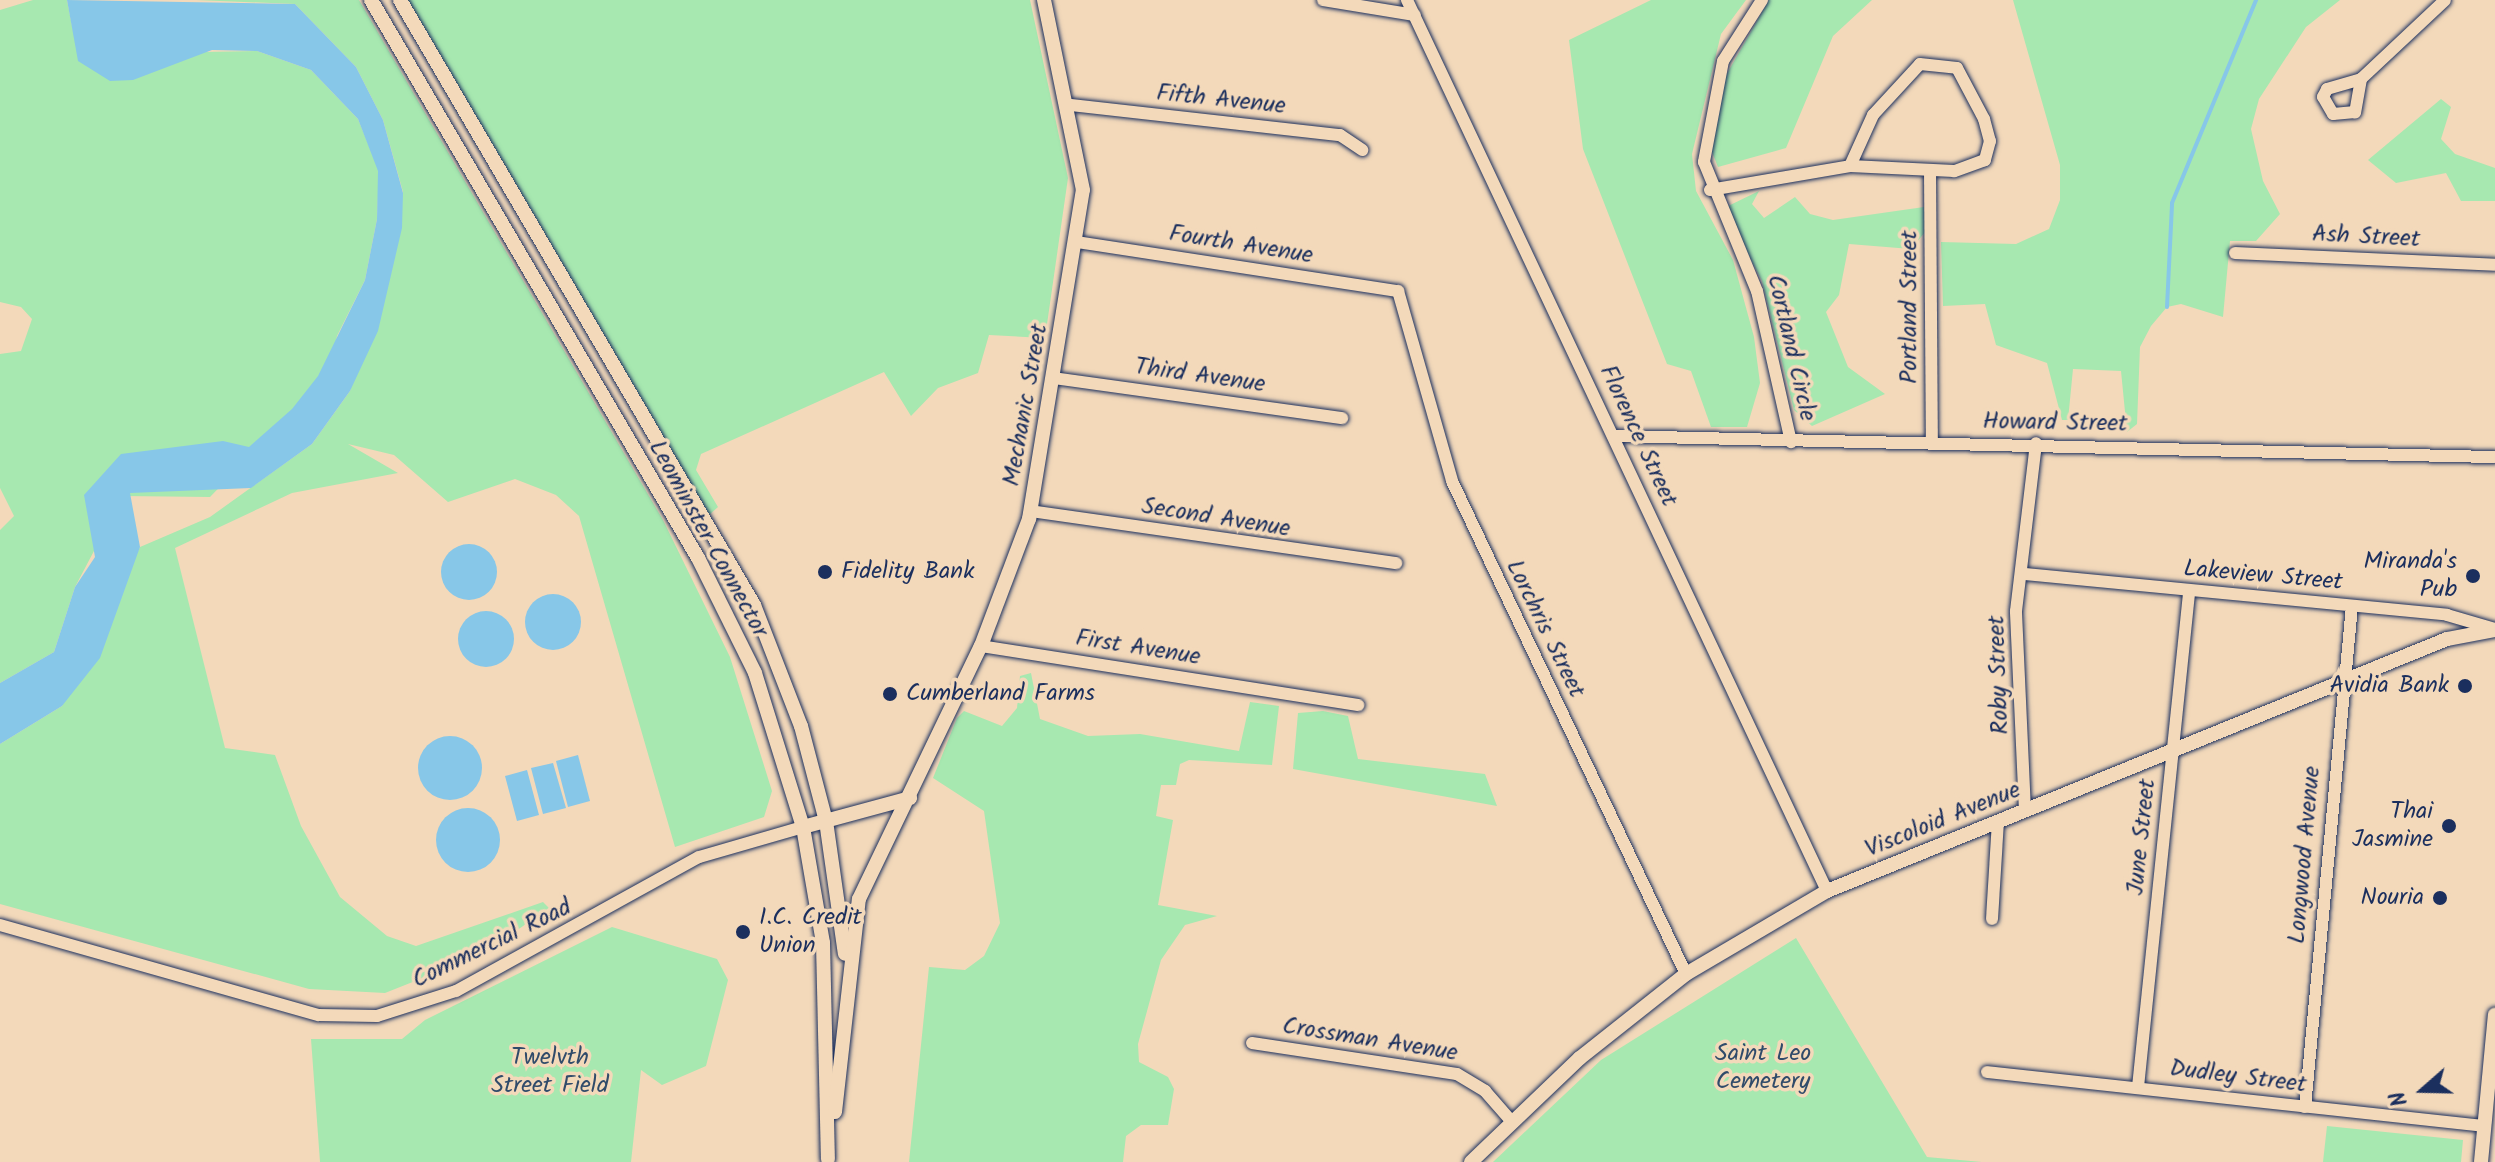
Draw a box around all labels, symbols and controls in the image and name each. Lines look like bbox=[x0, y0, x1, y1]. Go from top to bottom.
street label: Fifth Avenue bbox=[1155, 79, 1287, 121]
street label: Fourth Avenue bbox=[1167, 219, 1315, 271]
street label: Ash Street bbox=[2311, 220, 2421, 254]
street label: Portland Street bbox=[1896, 230, 1924, 384]
street label: Cortland Circle bbox=[1760, 272, 1822, 424]
street label: Mechanic Street bbox=[998, 322, 1054, 488]
street label: Third Avenue bbox=[1133, 353, 1267, 399]
street label: Florence Street bbox=[1593, 361, 1683, 511]
street label: Howard Street bbox=[1982, 407, 2128, 439]
street label: Leominster Connector bbox=[642, 436, 774, 642]
street label: Second Avenue bbox=[1140, 492, 1292, 544]
place label: Miranda's Pub bbox=[2363, 548, 2457, 604]
street label: Lorchris Street bbox=[1499, 555, 1591, 703]
street label: Lakeview Street bbox=[2182, 555, 2344, 597]
place label: Fidelity Bank bbox=[841, 558, 974, 586]
marker: Fidelity Bank bbox=[816, 563, 834, 581]
marker: Miranda's Pub bbox=[2464, 567, 2482, 585]
street label: Roby Street bbox=[1983, 615, 2015, 735]
street label: First Avenue bbox=[1074, 624, 1202, 672]
place label: Avidia Bank bbox=[2329, 672, 2449, 700]
marker: Avidia Bank bbox=[2456, 677, 2474, 695]
place label: Cumberland Farms bbox=[906, 680, 1095, 708]
marker: Cumberland Farms bbox=[881, 685, 899, 703]
street label: Longwood Avenue bbox=[2283, 765, 2327, 945]
street label: Viscoloid Avenue bbox=[1861, 776, 2025, 864]
street label: June Street bbox=[2122, 777, 2162, 897]
place label: Thai Jasmine bbox=[2352, 798, 2433, 854]
marker: Thai Jasmine bbox=[2440, 817, 2458, 835]
place label: Nouria bbox=[2360, 884, 2424, 912]
marker: Nouria bbox=[2431, 889, 2449, 907]
street label: Commercial Road bbox=[408, 893, 576, 995]
place label: I.C. Credit Union bbox=[759, 904, 862, 960]
marker: I.C. Credit Union bbox=[734, 923, 752, 941]
street label: Crossman Avenue bbox=[1280, 1012, 1460, 1068]
park label: Saint Leo Cemetery bbox=[1715, 1040, 1811, 1096]
park label: Twelvth Street Field bbox=[491, 1044, 609, 1100]
north arrow bbox=[2383, 1050, 2463, 1130]
street label: Dudley Street bbox=[2168, 1054, 2308, 1100]
text: N bbox=[2381, 1086, 2419, 1111]

